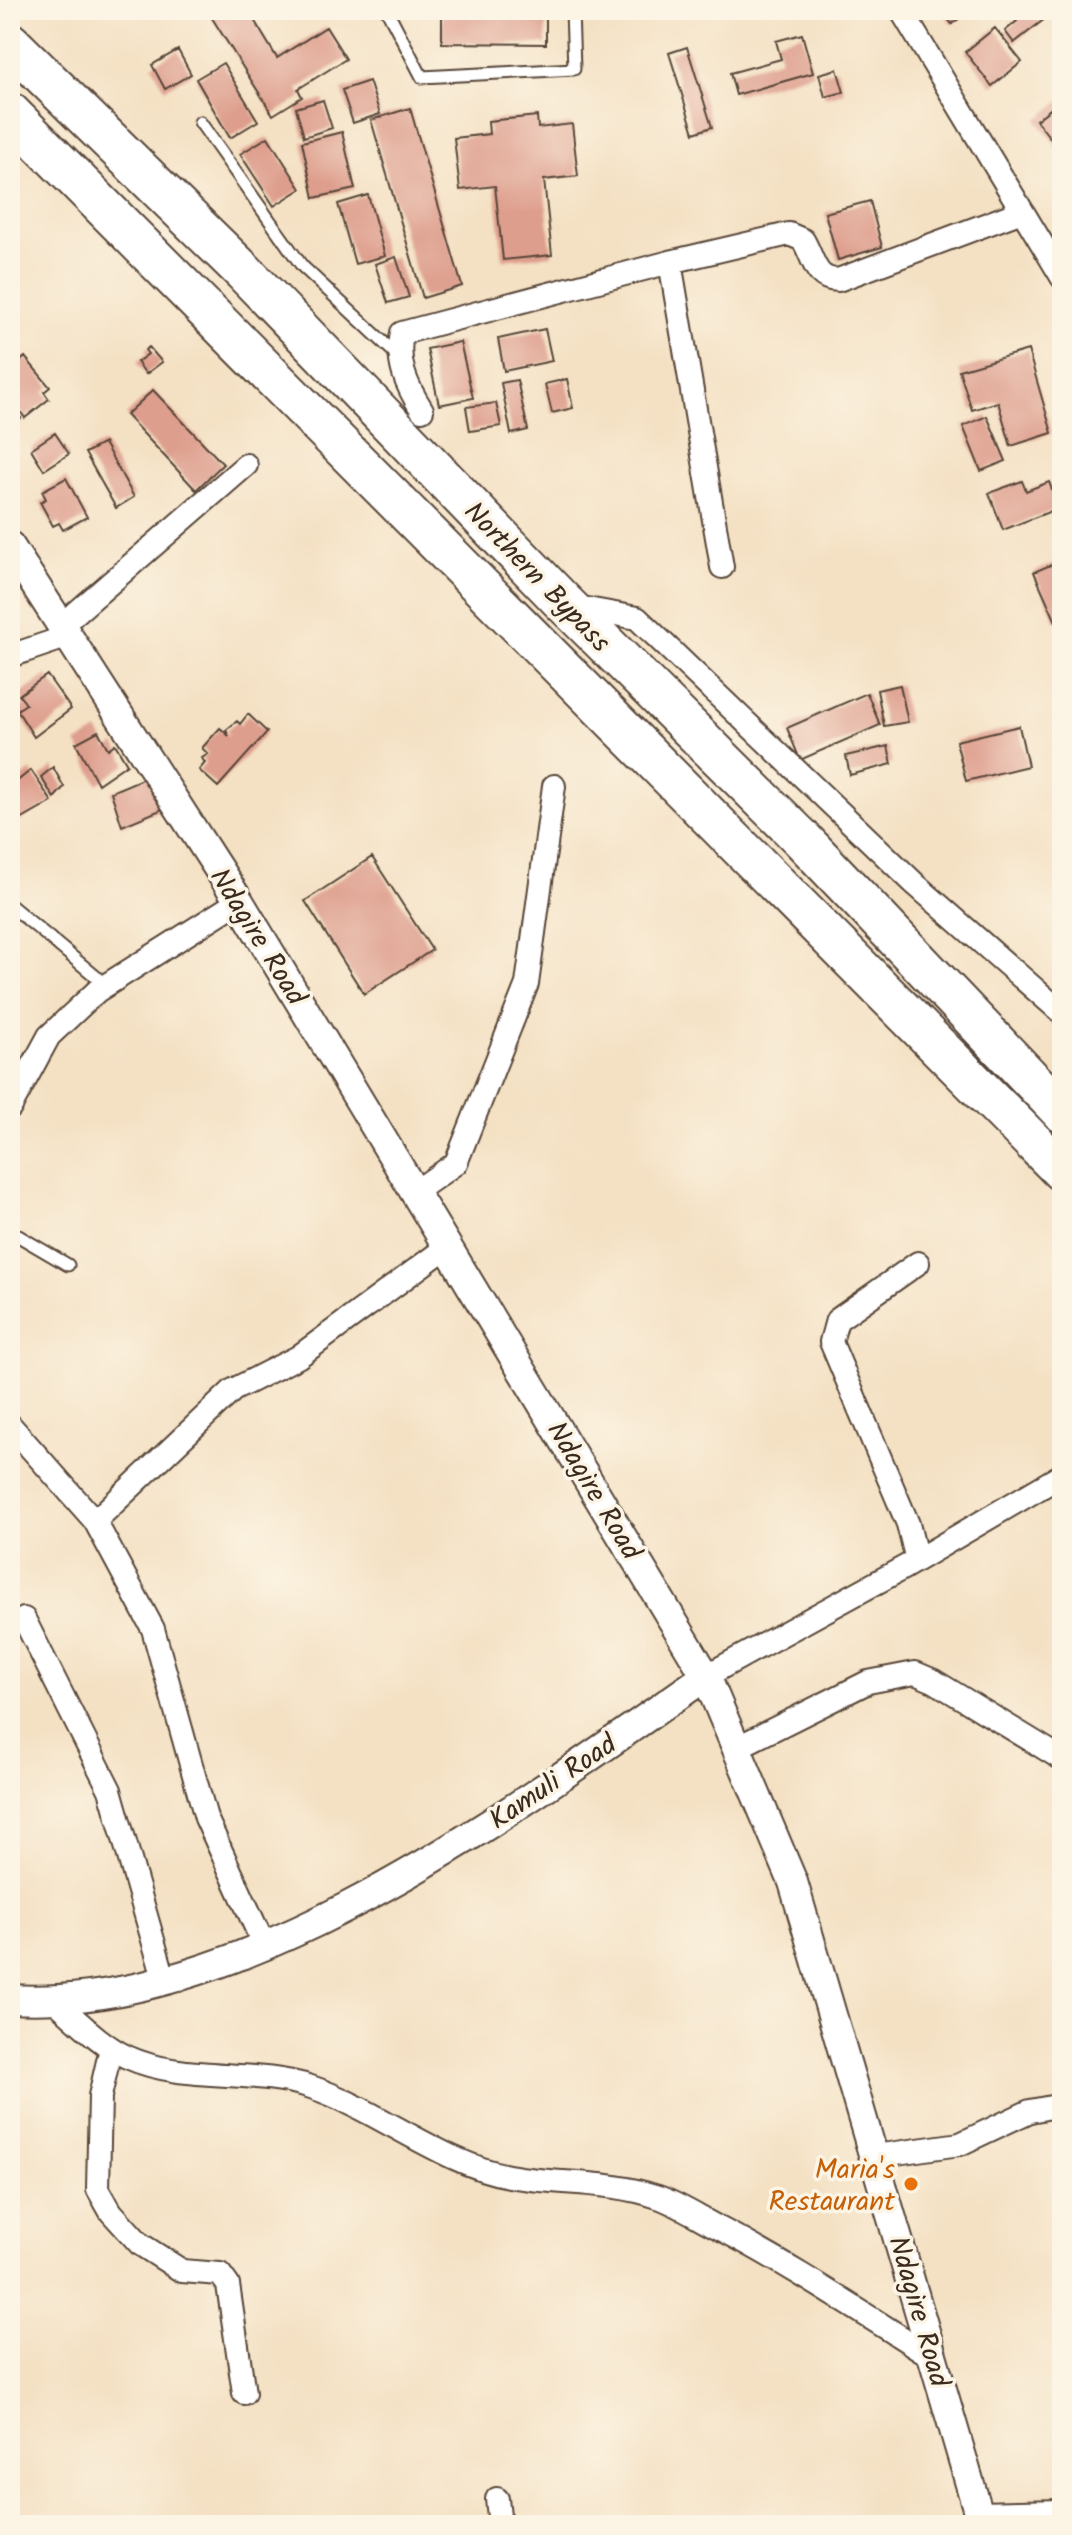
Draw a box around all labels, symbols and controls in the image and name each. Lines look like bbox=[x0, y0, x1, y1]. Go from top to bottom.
street label: Northern Bypass bbox=[452, 492, 621, 664]
street label: Ndagire Road bbox=[197, 860, 318, 1016]
street label: Ndagire Road bbox=[534, 1413, 653, 1570]
street label: Kamuli Road bbox=[480, 1723, 627, 1843]
place label: Maria's Restaurant bbox=[769, 2148, 896, 2225]
marker: Maria's Restaurant bbox=[902, 2175, 920, 2193]
street label: Ndagire Road bbox=[875, 2231, 961, 2393]

